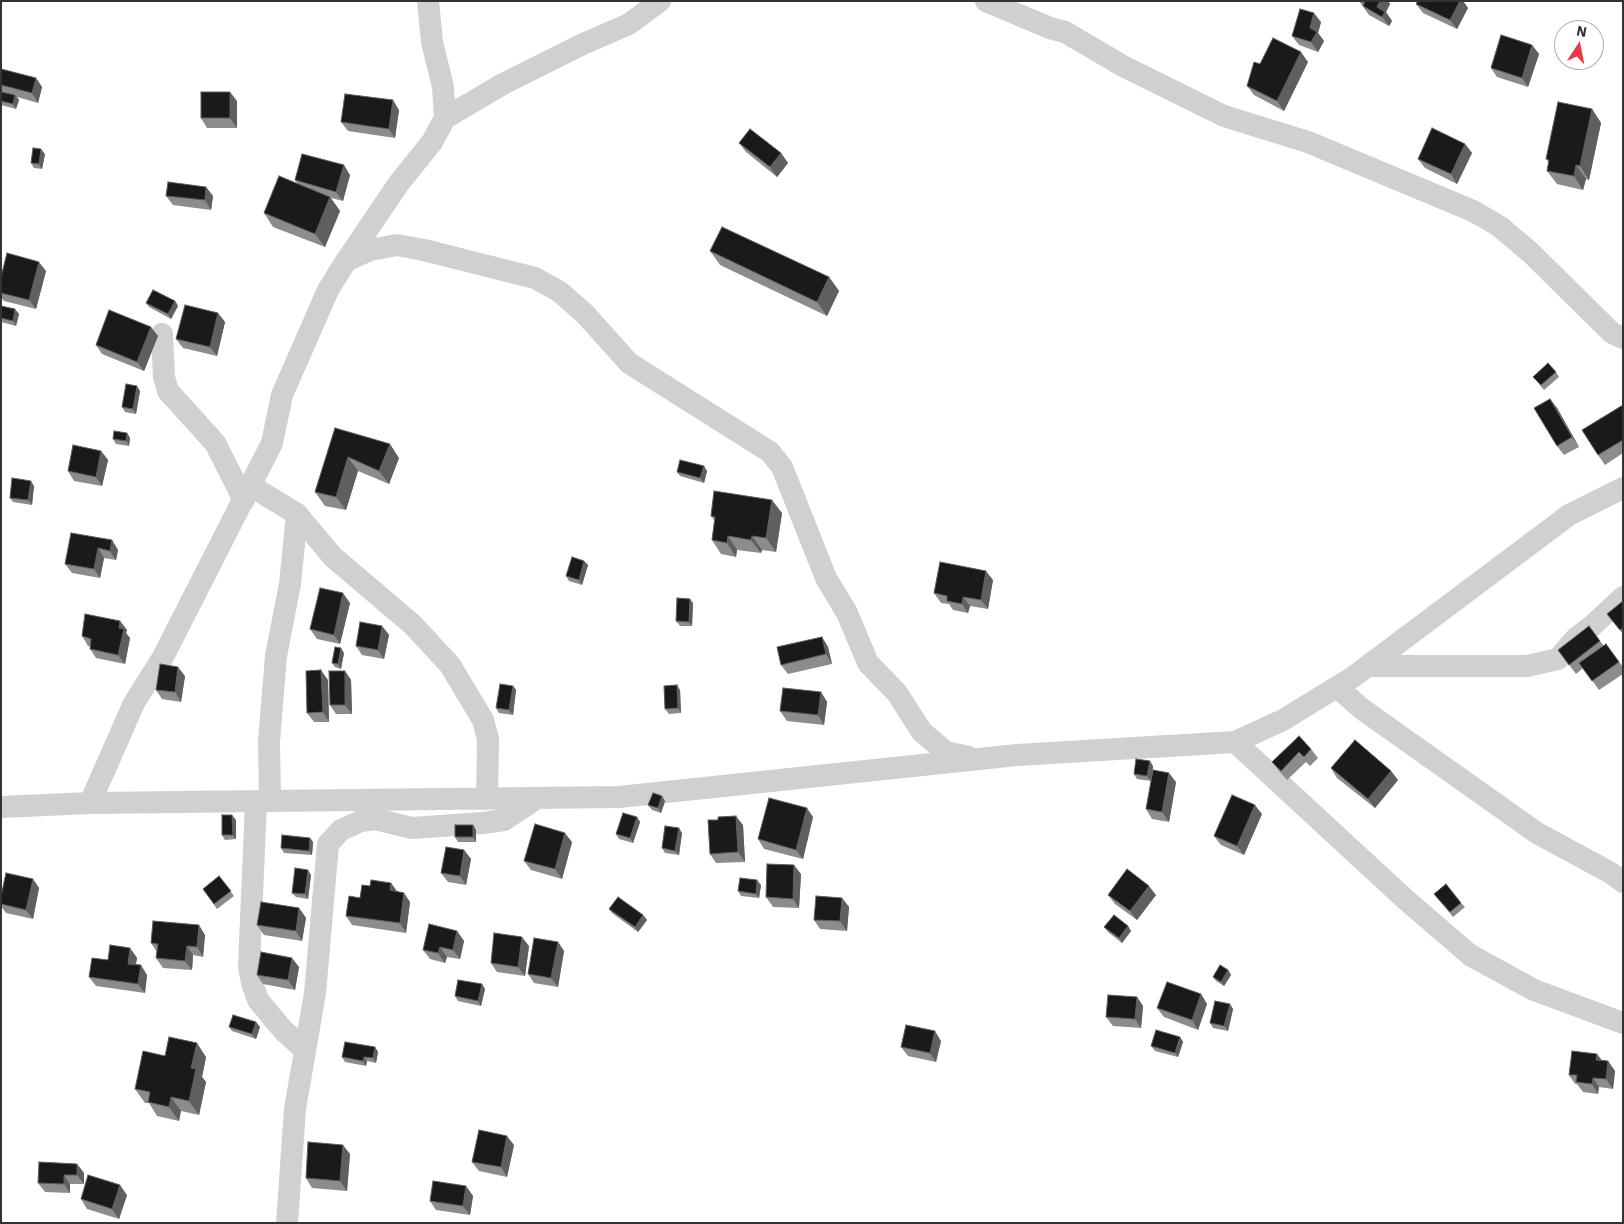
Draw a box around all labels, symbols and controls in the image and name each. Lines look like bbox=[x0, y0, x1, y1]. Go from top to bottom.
north arrow bbox=[1554, 20, 1604, 70]
text: N bbox=[1575, 21, 1588, 41]

